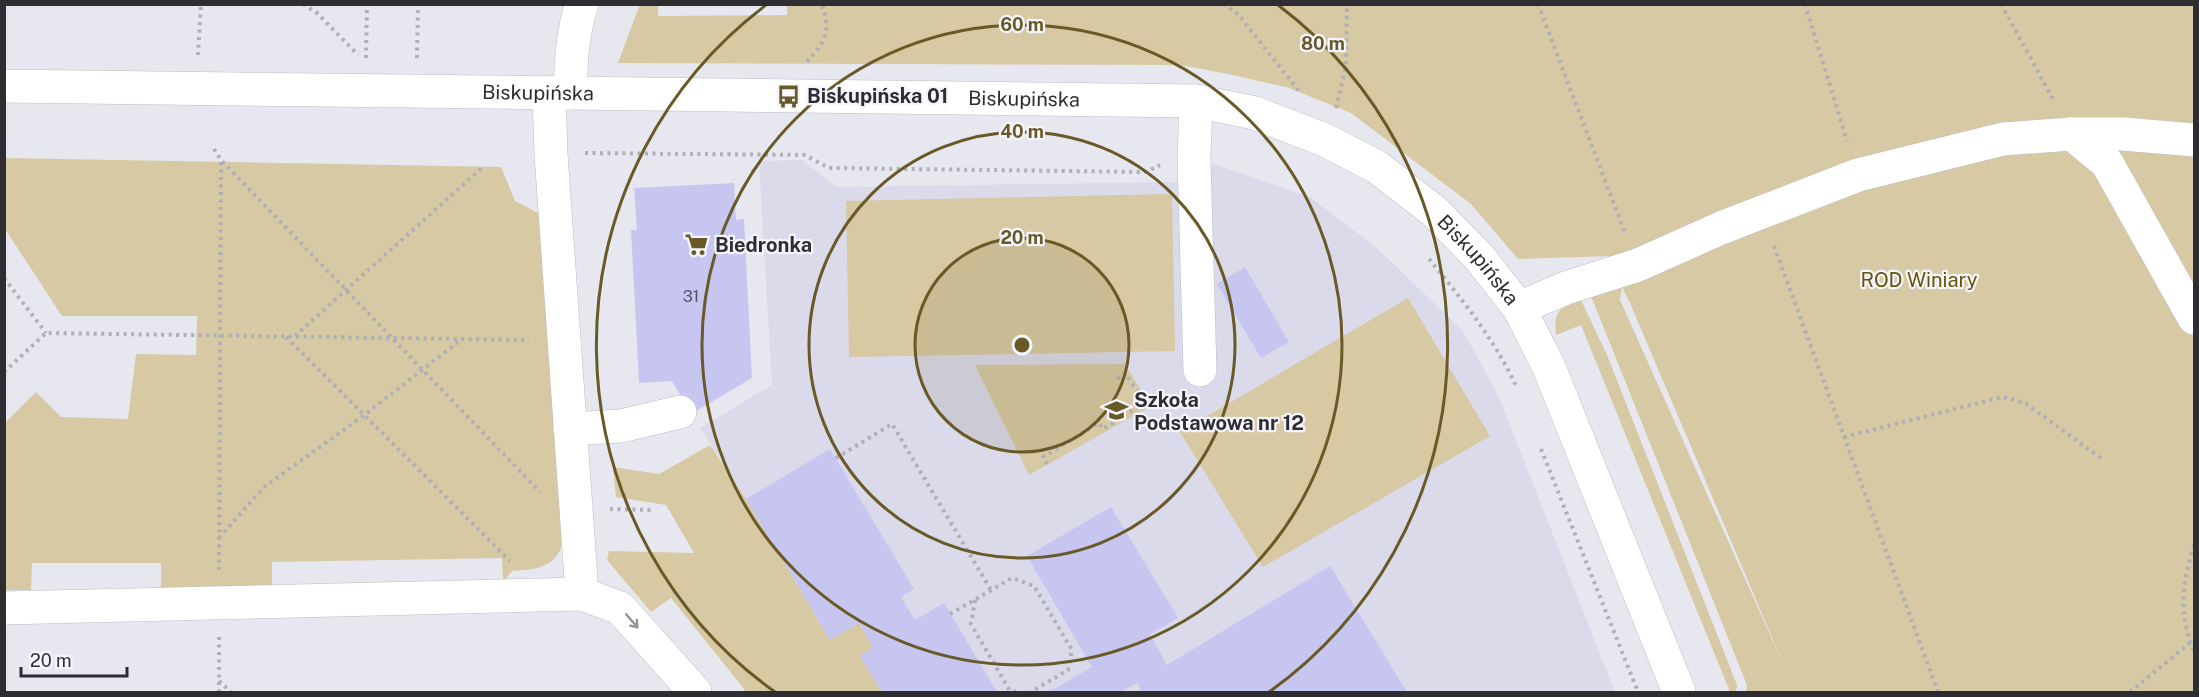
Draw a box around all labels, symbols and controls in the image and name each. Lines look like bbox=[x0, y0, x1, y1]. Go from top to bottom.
text: 60 m bbox=[1000, 14, 1044, 35]
text: 80 m bbox=[1301, 33, 1345, 54]
street label: Biskupińska bbox=[482, 80, 594, 105]
bus stop icon: Biskupińska 01 bbox=[776, 83, 802, 109]
place label: Biskupińska 01 bbox=[807, 84, 948, 108]
street label: Biskupińska bbox=[968, 86, 1080, 112]
text: 40 m bbox=[1000, 121, 1044, 142]
street label: Biskupińska bbox=[1433, 210, 1524, 310]
text: 20 m bbox=[1000, 227, 1044, 248]
supermarket icon: Biedronka bbox=[684, 232, 710, 258]
place label: Biedronka bbox=[715, 233, 812, 257]
park label: ROD Winiary bbox=[1861, 268, 1978, 292]
house number: 31 bbox=[683, 287, 699, 306]
centre of rings bbox=[1012, 335, 1032, 355]
place label: Szkoła Podstawowa nr 12 bbox=[1134, 388, 1304, 435]
school or university icon: Szkoła Podstawowa nr 12 bbox=[1103, 398, 1129, 424]
one-way arrow bbox=[625, 614, 639, 629]
scale bar bbox=[21, 640, 128, 678]
text: 20 m bbox=[30, 650, 72, 671]

